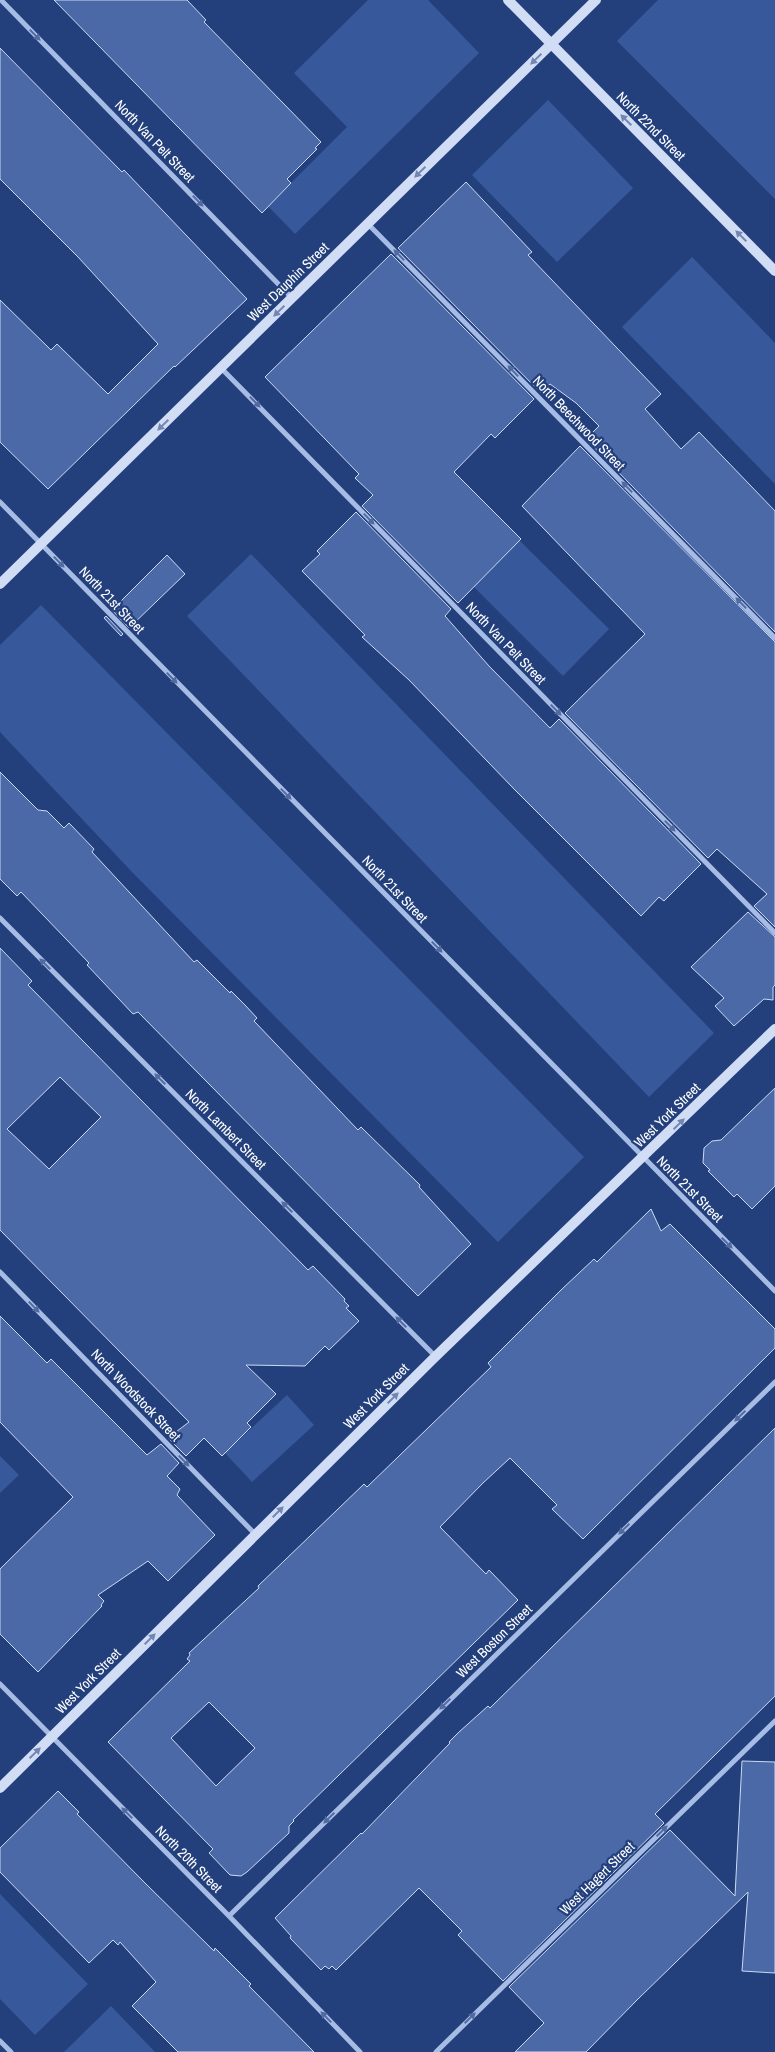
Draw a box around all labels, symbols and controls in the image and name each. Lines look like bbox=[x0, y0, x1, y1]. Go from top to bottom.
one-way arrow bbox=[29, 29, 41, 41]
one-way arrow bbox=[530, 53, 542, 65]
street label: North 22nd Street bbox=[613, 88, 689, 164]
street label: North Van Pelt Street bbox=[111, 96, 199, 186]
one-way arrow bbox=[621, 115, 633, 127]
one-way arrow bbox=[414, 166, 426, 178]
one-way arrow bbox=[192, 195, 204, 207]
one-way arrow bbox=[735, 230, 747, 242]
street label: West Dauphin Street bbox=[243, 239, 333, 325]
one-way arrow bbox=[393, 250, 405, 262]
one-way arrow bbox=[273, 305, 285, 317]
one-way arrow bbox=[507, 366, 519, 378]
street label: North Beechwood Street bbox=[529, 372, 629, 474]
one-way arrow bbox=[249, 396, 261, 408]
one-way arrow bbox=[157, 418, 169, 430]
one-way arrow bbox=[621, 482, 633, 494]
one-way arrow bbox=[363, 512, 375, 524]
one-way arrow bbox=[52, 556, 64, 568]
street label: North 21st Street bbox=[75, 563, 149, 637]
street label: North Van Pelt Street bbox=[462, 598, 550, 688]
one-way arrow bbox=[735, 598, 747, 610]
one-way arrow bbox=[166, 672, 178, 684]
one-way arrow bbox=[550, 703, 562, 715]
one-way arrow bbox=[280, 788, 292, 800]
one-way arrow bbox=[664, 819, 676, 831]
street label: North 21st Street bbox=[358, 852, 432, 926]
one-way arrow bbox=[431, 941, 443, 953]
one-way arrow bbox=[40, 958, 52, 970]
one-way arrow bbox=[154, 1073, 166, 1085]
street label: West York Street bbox=[630, 1079, 704, 1151]
street label: North Lambert Street bbox=[182, 1085, 270, 1173]
one-way arrow bbox=[672, 1118, 684, 1130]
street label: North 21st Street bbox=[653, 1152, 727, 1226]
one-way arrow bbox=[281, 1201, 293, 1213]
one-way arrow bbox=[721, 1236, 733, 1248]
one-way arrow bbox=[28, 1301, 40, 1313]
one-way arrow bbox=[395, 1316, 407, 1328]
street label: North Woodstock Street bbox=[87, 1345, 185, 1445]
street label: West York Street bbox=[339, 1359, 413, 1433]
one-way arrow bbox=[387, 1392, 399, 1404]
one-way arrow bbox=[734, 1410, 746, 1422]
one-way arrow bbox=[178, 1455, 190, 1467]
one-way arrow bbox=[271, 1506, 283, 1518]
one-way arrow bbox=[618, 1523, 630, 1535]
street label: West Boston Street bbox=[452, 1600, 536, 1682]
one-way arrow bbox=[144, 1633, 156, 1645]
street label: West York Street bbox=[51, 1644, 125, 1718]
one-way arrow bbox=[439, 1698, 451, 1710]
one-way arrow bbox=[29, 1748, 41, 1760]
one-way arrow bbox=[121, 1807, 133, 1819]
one-way arrow bbox=[323, 1812, 335, 1824]
street label: North 20th Street bbox=[152, 1822, 226, 1896]
one-way arrow bbox=[656, 1825, 668, 1837]
street label: West Hagert Street bbox=[556, 1838, 638, 1918]
one-way arrow bbox=[320, 2011, 332, 2023]
one-way arrow bbox=[464, 2012, 476, 2024]

